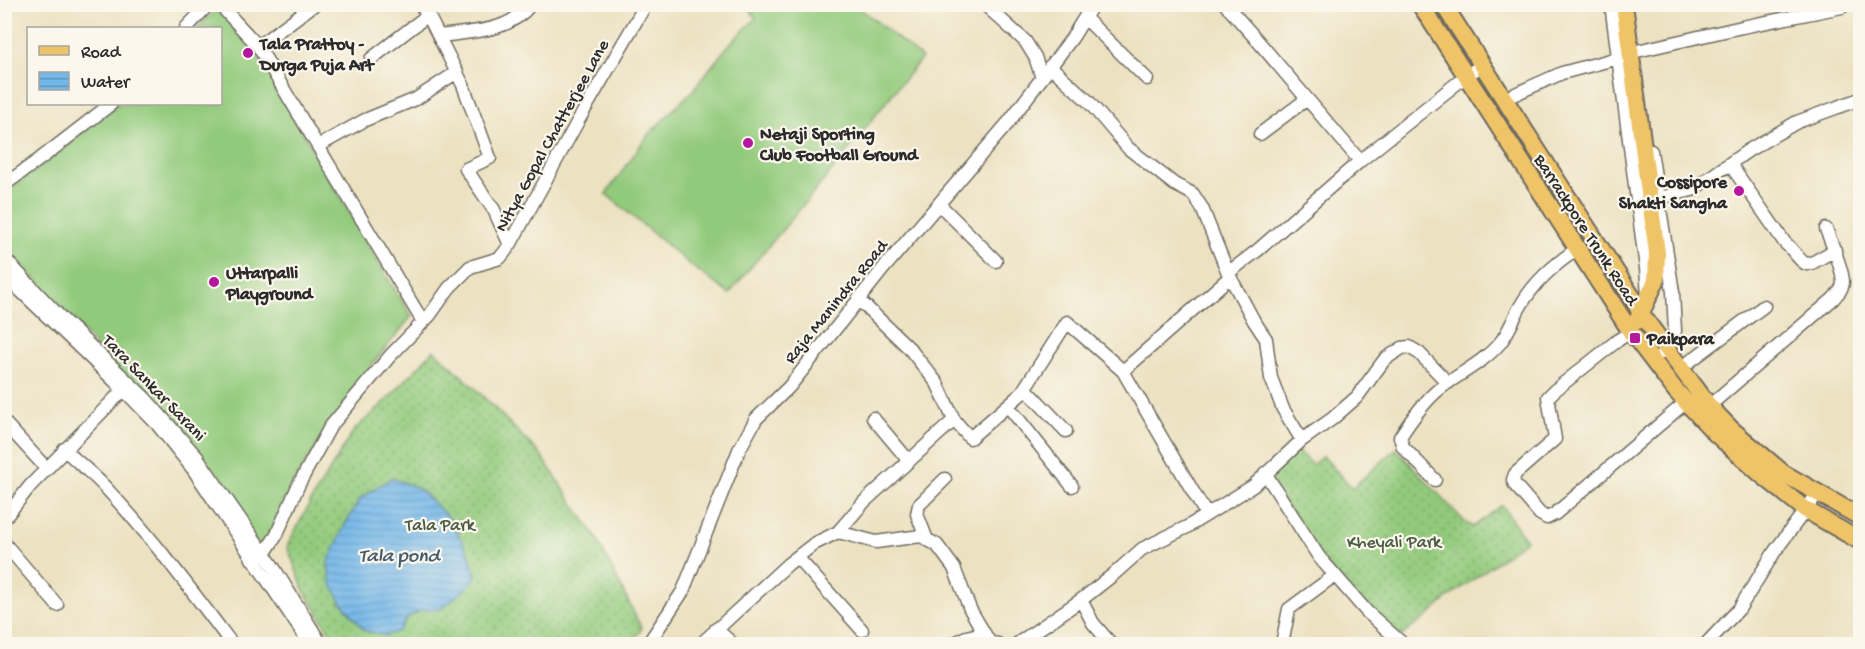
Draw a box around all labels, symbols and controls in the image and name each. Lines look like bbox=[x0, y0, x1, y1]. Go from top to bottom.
legend bbox=[27, 27, 222, 105]
place label: Tala Prattoy - Durga Puja Art bbox=[258, 35, 375, 77]
street label: Nitya Gopal Chatterjee Lane bbox=[492, 36, 615, 236]
text: Road bbox=[81, 43, 122, 64]
marker: Tala Prattoy - Durga Puja Art bbox=[241, 46, 255, 60]
text: Water bbox=[81, 73, 131, 94]
place label: Netaji Sporting Club Football Ground bbox=[759, 125, 920, 167]
marker: Netaji Sporting Club Football Ground bbox=[741, 136, 755, 150]
street label: Barrackpore Trunk Road bbox=[1528, 150, 1642, 311]
place label: Cossipore Shakti Sangha bbox=[1619, 173, 1728, 215]
marker: Cossipore Shakti Sangha bbox=[1732, 184, 1746, 198]
street label: Raja Manindra Road bbox=[781, 235, 894, 369]
place label: Uttarpalli Playground bbox=[225, 264, 315, 306]
marker: Uttarpalli Playground bbox=[207, 275, 221, 289]
street label: Tara Sankar Sarani bbox=[96, 330, 210, 447]
place label: Paikpara bbox=[1646, 330, 1715, 351]
marker: Paikpara bbox=[1628, 331, 1642, 345]
park label: Tala Park bbox=[404, 516, 477, 537]
park label: Kheyali Park bbox=[1347, 533, 1443, 554]
water label: Tala pond bbox=[359, 546, 442, 569]

